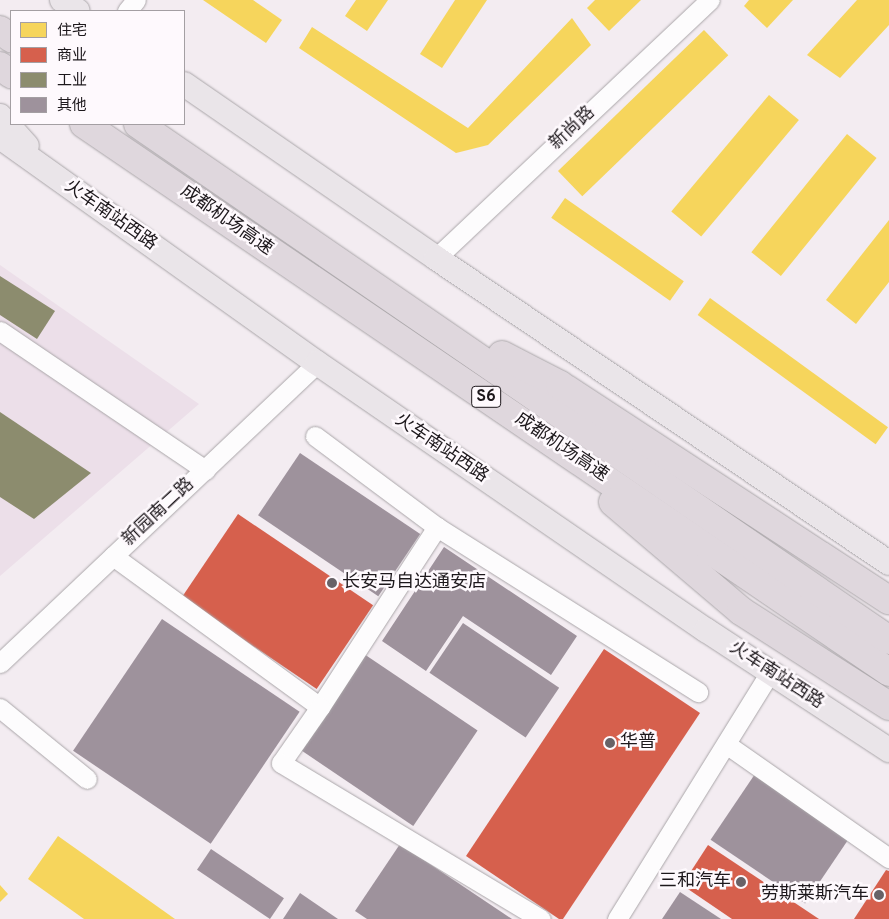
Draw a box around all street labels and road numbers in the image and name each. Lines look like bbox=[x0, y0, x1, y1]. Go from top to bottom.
street label: 新尚路 bbox=[546, 103, 600, 155]
street label: 火车南站西路 bbox=[60, 176, 160, 256]
street label: 成都机场高速 bbox=[176, 181, 276, 261]
road number: S6 bbox=[471, 384, 501, 411]
street label: 成都机场高速 bbox=[510, 409, 612, 487]
street label: 火车南站西路 bbox=[390, 410, 492, 488]
street label: 新园南二路 bbox=[119, 474, 199, 552]
street label: 火车南站西路 bbox=[725, 638, 827, 714]

